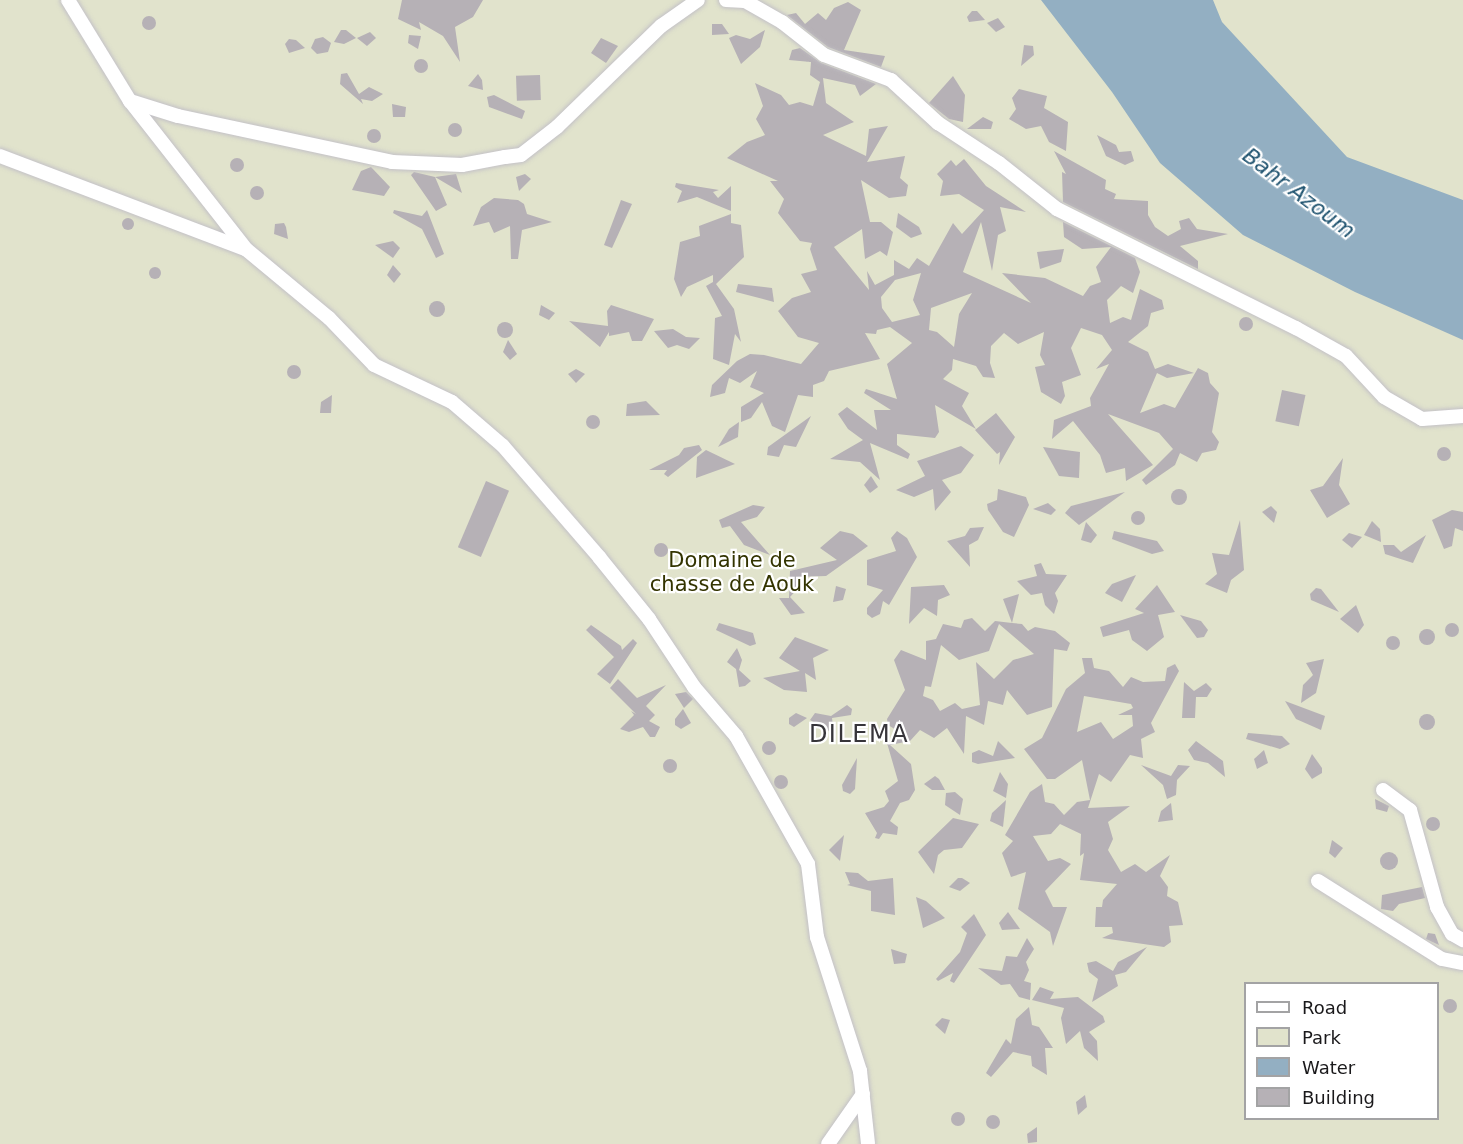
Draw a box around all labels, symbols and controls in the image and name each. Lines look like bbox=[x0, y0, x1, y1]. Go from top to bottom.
water label: Bahr Azoum bbox=[1238, 142, 1360, 244]
park label: Domaine de chasse de Aouk bbox=[650, 547, 814, 597]
district label: DILEMA bbox=[809, 721, 909, 749]
legend bbox=[1244, 982, 1439, 1120]
text: Road bbox=[1302, 997, 1347, 1018]
text: Park bbox=[1302, 1027, 1341, 1048]
text: Water bbox=[1302, 1057, 1355, 1078]
text: Building bbox=[1302, 1087, 1375, 1108]

